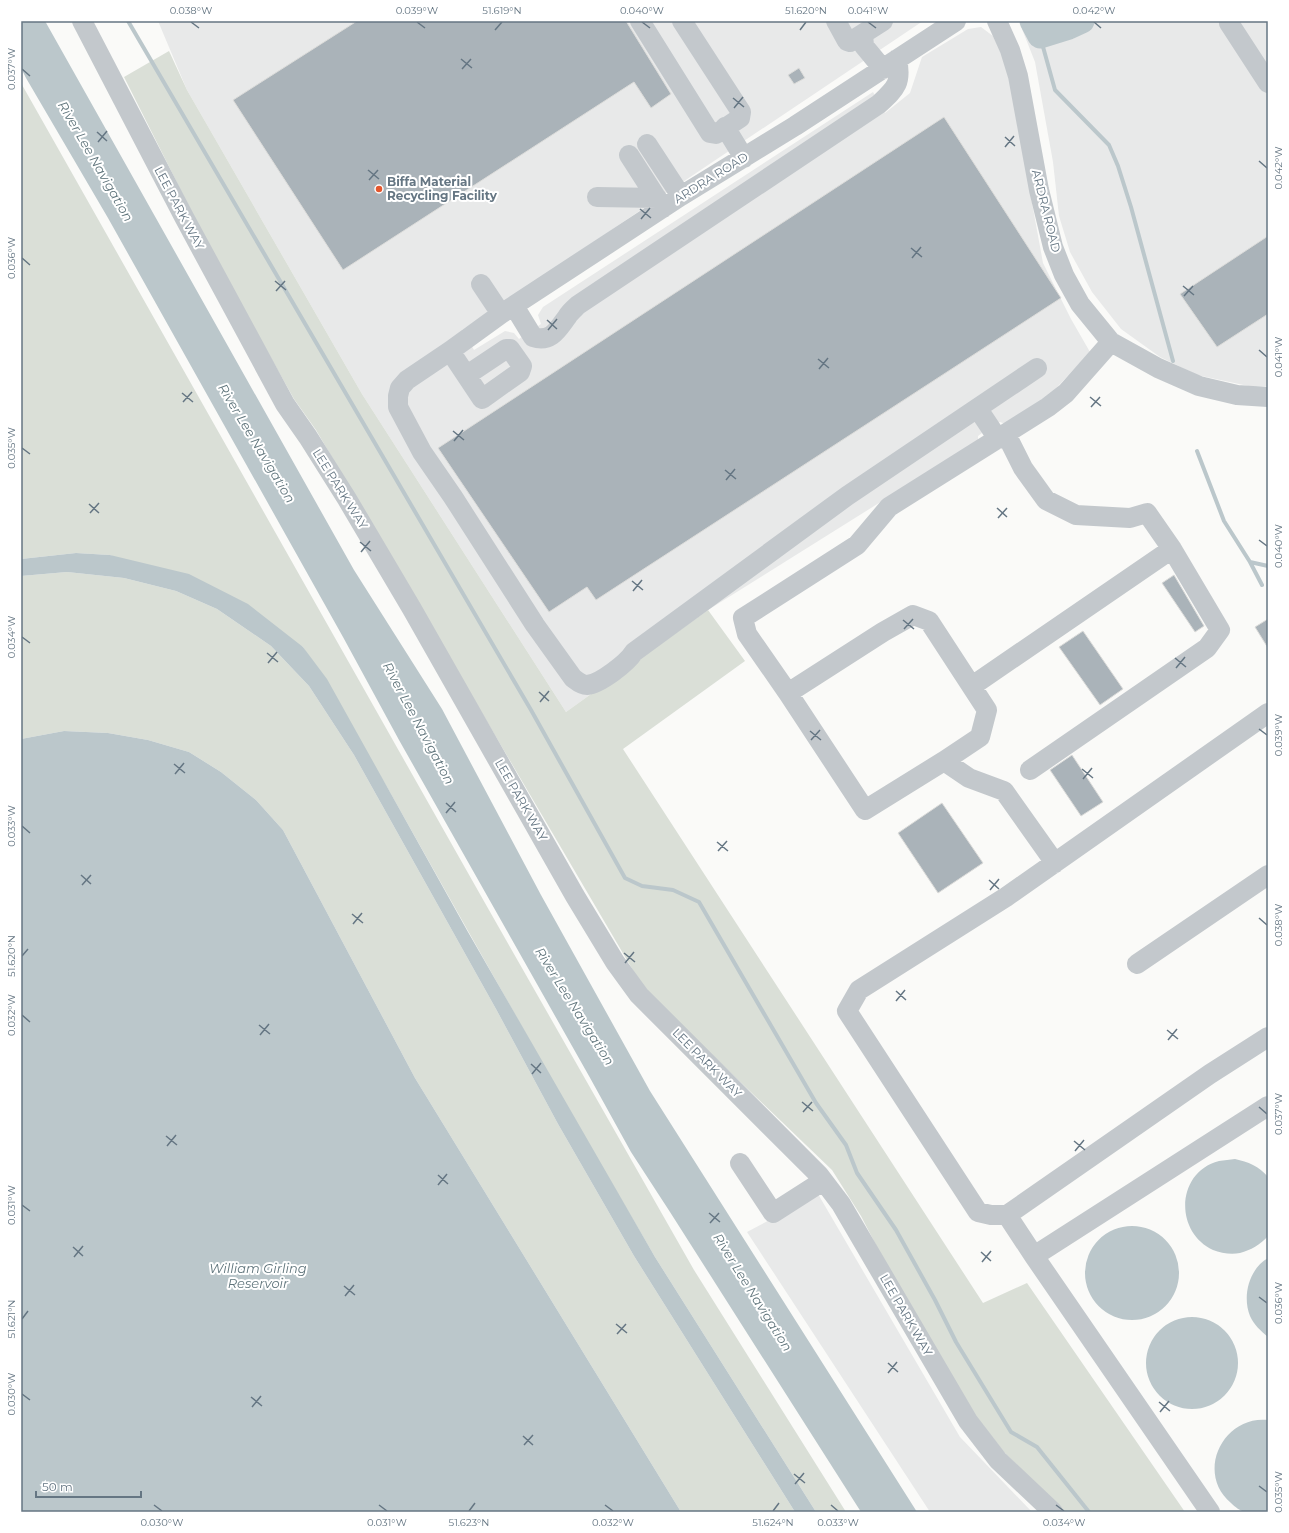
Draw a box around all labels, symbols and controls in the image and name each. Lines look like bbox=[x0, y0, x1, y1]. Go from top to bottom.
text: 0.038°W bbox=[170, 4, 212, 17]
text: 0.039°W bbox=[396, 4, 438, 17]
text: 51.619°N bbox=[482, 4, 522, 17]
text: 0.040°W bbox=[620, 4, 664, 17]
text: 51.620°N bbox=[785, 4, 827, 17]
text: 0.041°W bbox=[848, 4, 888, 17]
text: 0.042°W bbox=[1073, 4, 1115, 17]
text: 0.037°W bbox=[5, 48, 18, 90]
water label: River Lee Navigation bbox=[55, 98, 137, 224]
text: 0.042°W bbox=[1272, 147, 1285, 189]
street label: ARDRA ROAD bbox=[671, 149, 751, 206]
street label: LEE PARK WAY bbox=[151, 164, 208, 252]
street label: ARDRA ROAD bbox=[1029, 168, 1064, 254]
place label: Biffa Material Recycling Facility bbox=[387, 174, 498, 203]
marker: Biffa Material Recycling Facility bbox=[374, 184, 384, 194]
text: 0.036°W bbox=[5, 237, 18, 279]
text: 0.041°W bbox=[1272, 337, 1285, 377]
water label: River Lee Navigation bbox=[215, 380, 299, 506]
text: 0.035°W bbox=[5, 427, 18, 469]
street label: LEE PARK WAY bbox=[310, 446, 371, 532]
text: 0.040°W bbox=[1272, 524, 1285, 568]
text: 0.034°W bbox=[5, 616, 18, 658]
water label: River Lee Navigation bbox=[380, 659, 458, 787]
text: 0.039°W bbox=[1272, 714, 1285, 756]
street label: LEE PARK WAY bbox=[492, 756, 551, 844]
text: 0.033°W bbox=[5, 805, 18, 847]
text: 0.038°W bbox=[1272, 904, 1285, 946]
text: 51.620°N bbox=[5, 935, 18, 977]
water label: River Lee Navigation bbox=[532, 944, 618, 1068]
text: 0.032°W bbox=[5, 994, 18, 1036]
street label: LEE PARK WAY bbox=[670, 1025, 745, 1101]
text: 0.037°W bbox=[1272, 1093, 1285, 1135]
text: 0.031°W bbox=[5, 1185, 18, 1225]
water label: River Lee Navigation bbox=[710, 1230, 796, 1354]
water label: William Girling Reservoir bbox=[209, 1260, 307, 1291]
street label: LEE PARK WAY bbox=[877, 1271, 936, 1359]
text: 0.036°W bbox=[1272, 1282, 1285, 1324]
text: 51.621°N bbox=[5, 1300, 18, 1338]
text: 0.030°W bbox=[5, 1373, 18, 1415]
text: 0.035°W bbox=[1272, 1471, 1285, 1513]
scale bar bbox=[36, 1473, 141, 1499]
text: 50 m bbox=[42, 1479, 73, 1494]
text: 0.030°W bbox=[141, 1516, 183, 1529]
text: 0.031°W bbox=[367, 1516, 407, 1529]
text: 51.623°N bbox=[449, 1516, 489, 1529]
text: 0.032°W bbox=[592, 1516, 634, 1529]
text: 51.624°N bbox=[752, 1516, 794, 1529]
text: 0.033°W bbox=[817, 1516, 859, 1529]
text: 0.034°W bbox=[1043, 1516, 1085, 1529]

